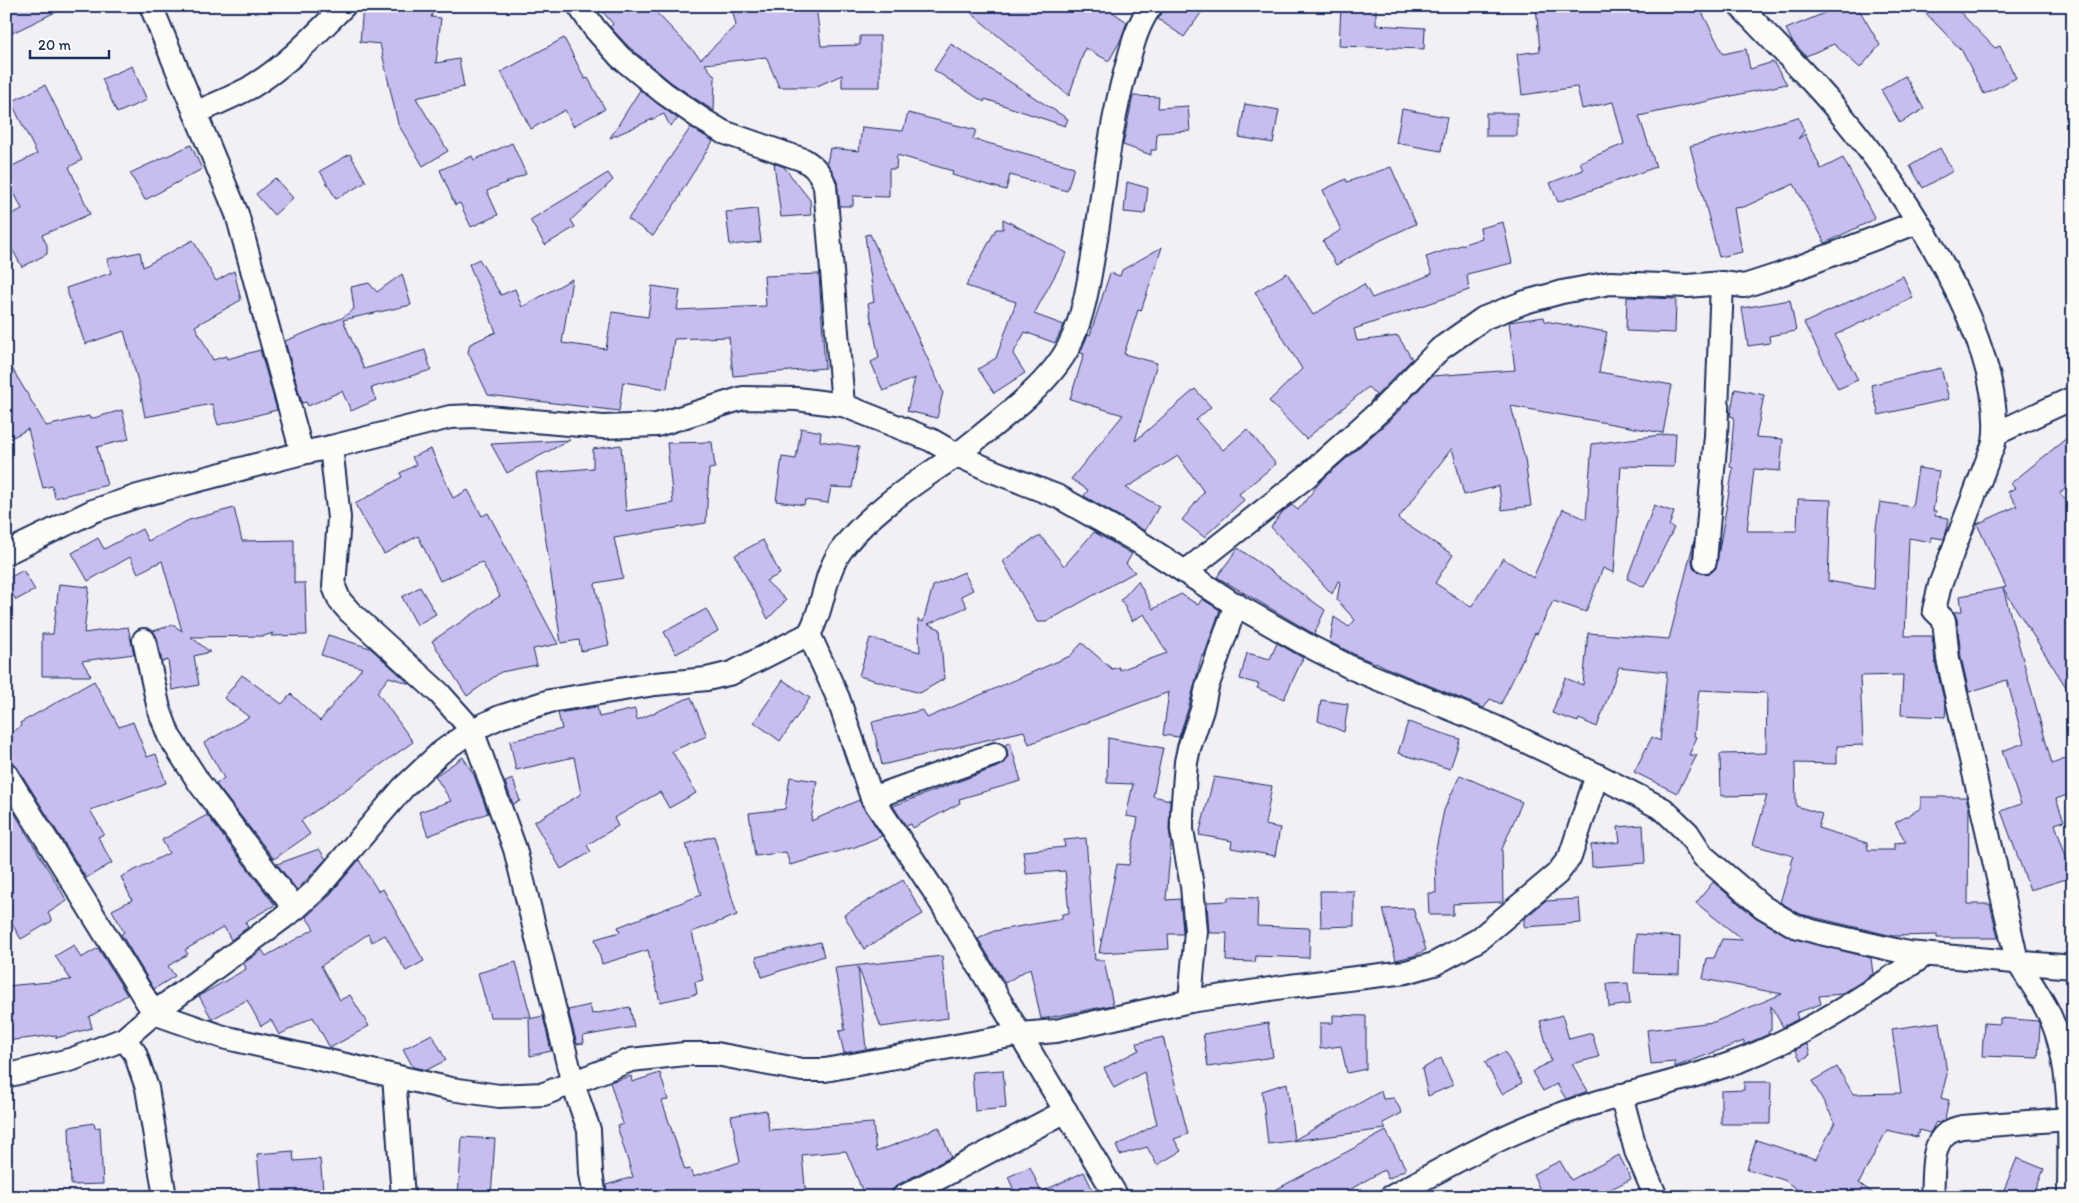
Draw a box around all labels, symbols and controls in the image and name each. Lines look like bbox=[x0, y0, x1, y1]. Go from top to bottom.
scale bar bbox=[30, 28, 109, 60]
text: 20 m bbox=[38, 36, 72, 54]

